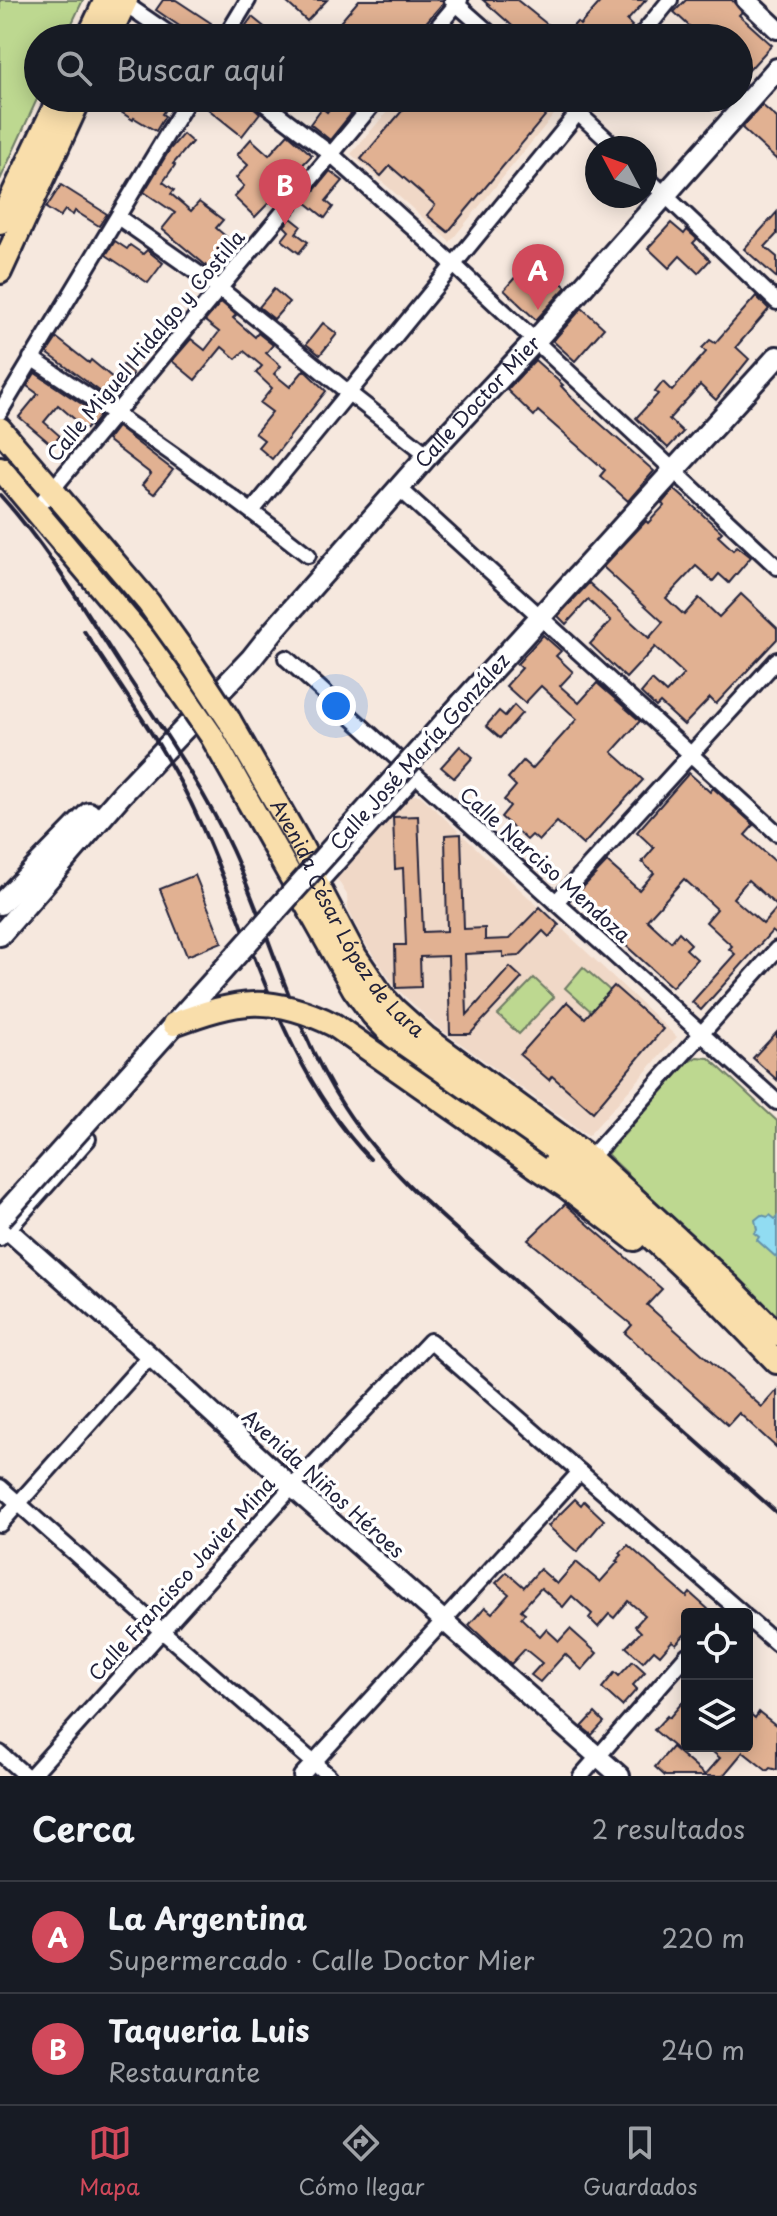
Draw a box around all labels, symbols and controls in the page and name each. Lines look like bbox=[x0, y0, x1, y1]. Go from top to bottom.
search box bbox=[24, 24, 753, 112]
icon: search bbox=[52, 46, 96, 90]
text: Buscar aquí bbox=[116, 46, 285, 91]
north arrow bbox=[585, 136, 657, 208]
pin: B bbox=[259, 159, 311, 225]
street label: Calle Miguel Hidalgo y Costilla bbox=[39, 223, 252, 468]
pin: A bbox=[512, 244, 564, 310]
street label: Calle Doctor Mier bbox=[407, 328, 547, 474]
street label: Calle José María González bbox=[322, 646, 516, 857]
your location bbox=[316, 686, 356, 726]
street label: Calle Narciso Mendoza bbox=[454, 779, 638, 950]
street label: Avenida César López de Lara bbox=[263, 793, 432, 1044]
street label: Avenida Niños Héroes bbox=[236, 1402, 412, 1565]
street label: Calle Francisco Javier Mina bbox=[81, 1469, 282, 1687]
map controls bbox=[681, 1608, 753, 1752]
button: locate bbox=[681, 1608, 753, 1680]
button: layers bbox=[681, 1680, 753, 1752]
text: Cerca bbox=[32, 1802, 135, 1854]
text: 2 resultados bbox=[592, 1809, 745, 1848]
text: La Argentina bbox=[108, 1895, 307, 1940]
text: A bbox=[48, 1918, 68, 1957]
text: 220 m bbox=[661, 1918, 745, 1957]
text: Supermercado · Calle Doctor Mier bbox=[108, 1940, 534, 1979]
text: Taqueria Luis bbox=[108, 2007, 310, 2052]
text: B bbox=[49, 2030, 67, 2069]
text: 240 m bbox=[661, 2030, 745, 2069]
text: Restaurante bbox=[108, 2052, 260, 2091]
tab: Mapa bbox=[79, 2121, 140, 2202]
tab: Cómo llegar bbox=[299, 2121, 424, 2202]
tab: Guardados bbox=[583, 2121, 698, 2202]

